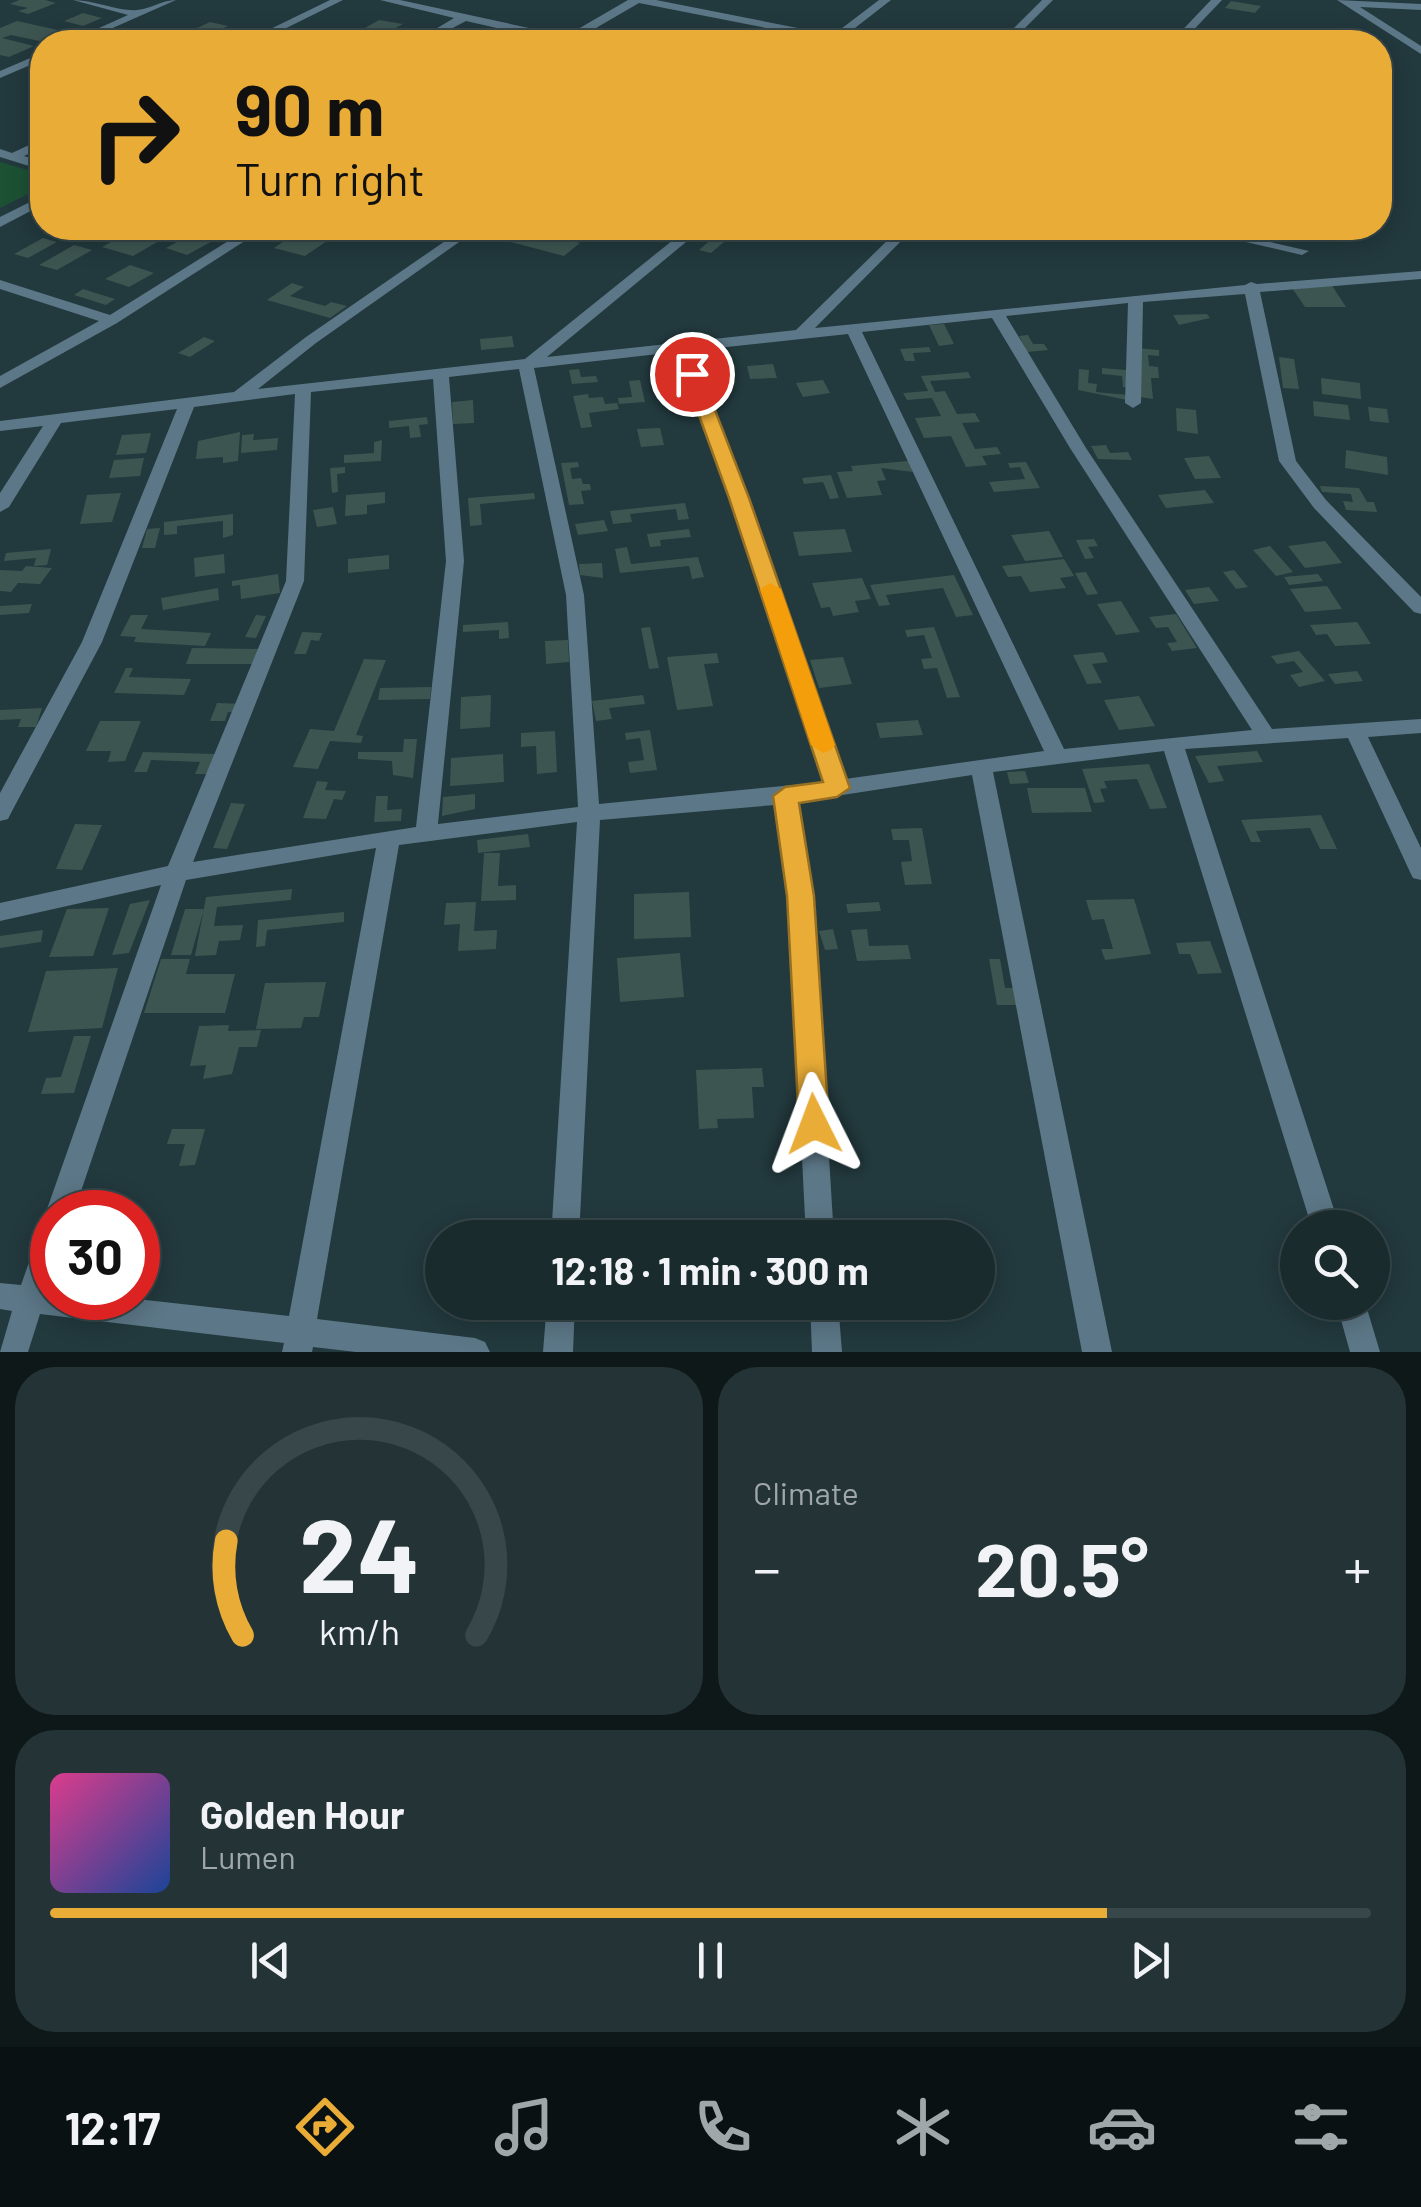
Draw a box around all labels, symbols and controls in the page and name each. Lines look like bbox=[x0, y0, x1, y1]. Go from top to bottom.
text: 90 m bbox=[235, 66, 385, 150]
icon: right bbox=[70, 70, 200, 200]
text: Turn right bbox=[235, 151, 425, 205]
pin bbox=[650, 332, 735, 417]
icon: arrive bbox=[665, 347, 720, 402]
position arrow bbox=[762, 1072, 866, 1176]
speed limit sign: 30 bbox=[30, 1190, 160, 1320]
map controls bbox=[1280, 1210, 1390, 1320]
button: search bbox=[1280, 1210, 1390, 1320]
text: 12:18 · 1 min · 300 m bbox=[551, 1247, 869, 1293]
text: Climate bbox=[753, 1473, 859, 1511]
text: 24 bbox=[298, 1489, 420, 1614]
text: 20.5° bbox=[975, 1522, 1149, 1612]
text: − bbox=[753, 1534, 781, 1600]
text: + bbox=[1343, 1534, 1371, 1600]
text: km/h bbox=[319, 1609, 399, 1652]
text: Golden Hour bbox=[200, 1791, 405, 1837]
text: Lumen bbox=[200, 1837, 296, 1875]
icon: previous bbox=[243, 1933, 298, 1988]
icon: pause bbox=[683, 1933, 738, 1988]
icon: next bbox=[1123, 1933, 1178, 1988]
icon: directions bbox=[290, 2092, 360, 2162]
icon: music bbox=[489, 2092, 559, 2162]
icon: phone bbox=[688, 2092, 758, 2162]
icon: climate bbox=[888, 2092, 958, 2162]
icon: car bbox=[1087, 2092, 1157, 2162]
icon: filters bbox=[1286, 2092, 1356, 2162]
text: 12:17 bbox=[65, 2100, 160, 2154]

